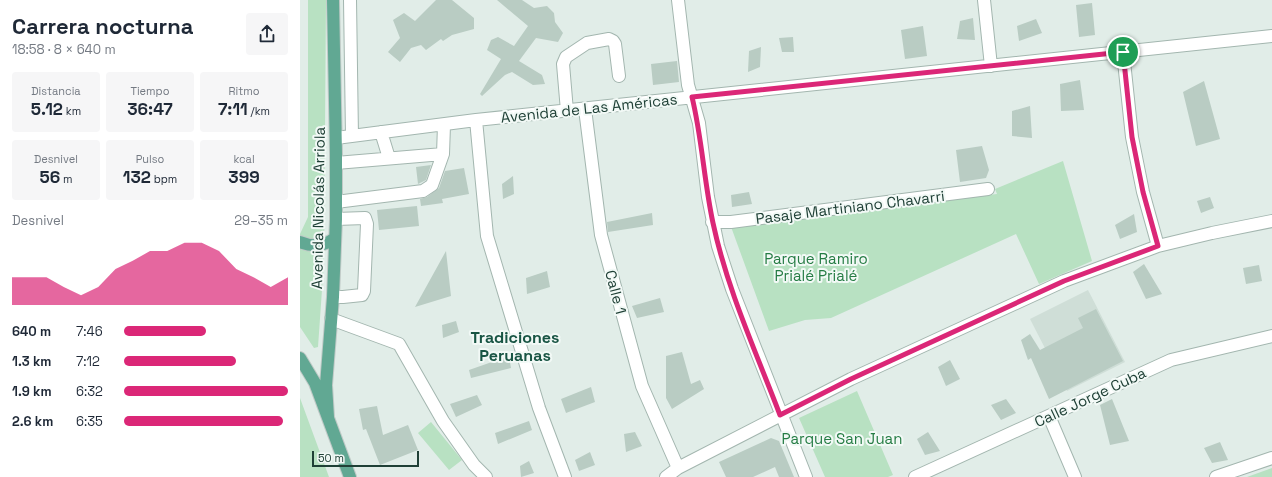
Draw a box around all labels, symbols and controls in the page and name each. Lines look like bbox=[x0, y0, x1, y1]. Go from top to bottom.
text: Carrera nocturna bbox=[12, 12, 193, 40]
button: share bbox=[246, 13, 288, 55]
pin bbox=[1106, 35, 1140, 69]
text: 18:58 · 8 × 640 m bbox=[12, 41, 116, 58]
icon: arrive bbox=[1112, 41, 1134, 63]
text: Distancia bbox=[31, 84, 81, 98]
text: Tiempo bbox=[131, 84, 169, 98]
text: Ritmo bbox=[229, 84, 259, 98]
street label: Avenida de Las Américas bbox=[500, 89, 678, 127]
text: 5.12 bbox=[31, 98, 63, 120]
text: 36:47 bbox=[127, 98, 173, 120]
text: 7:11 bbox=[218, 98, 248, 120]
text: km bbox=[63, 104, 81, 118]
text: /km bbox=[248, 104, 270, 118]
street label: Avenida Nicolás Arriola bbox=[307, 126, 329, 289]
text: Desnivel bbox=[34, 152, 78, 166]
text: Pulso bbox=[136, 152, 164, 166]
text: kcal bbox=[233, 152, 255, 166]
text: 56 bbox=[39, 166, 60, 188]
text: 132 bbox=[123, 166, 151, 188]
text: 399 bbox=[228, 166, 260, 188]
text: m bbox=[60, 172, 73, 186]
text: bpm bbox=[151, 172, 177, 186]
street label: Pasaje Martiniano Chavarri bbox=[754, 186, 946, 228]
text: Desnivel bbox=[12, 212, 64, 229]
text: 29–35 m bbox=[234, 212, 288, 229]
park label: Parque Ramiro Prialé Prialé bbox=[764, 249, 868, 285]
street label: Calle 1 bbox=[601, 268, 631, 316]
text: 640 m bbox=[12, 323, 51, 340]
text: 7:46 bbox=[76, 323, 103, 340]
district label: Tradiciones Peruanas bbox=[471, 327, 559, 366]
text: 1.3 km bbox=[12, 353, 51, 370]
text: 7:12 bbox=[76, 353, 100, 370]
street label: Calle Jorge Cuba bbox=[1031, 363, 1149, 431]
text: 1.9 km bbox=[12, 383, 52, 400]
text: 6:32 bbox=[76, 383, 103, 400]
text: 2.6 km bbox=[12, 413, 53, 430]
text: 6:35 bbox=[76, 413, 103, 430]
park label: Parque San Juan bbox=[782, 429, 902, 448]
scale bar bbox=[312, 449, 419, 468]
text: 50 m bbox=[318, 451, 344, 465]

